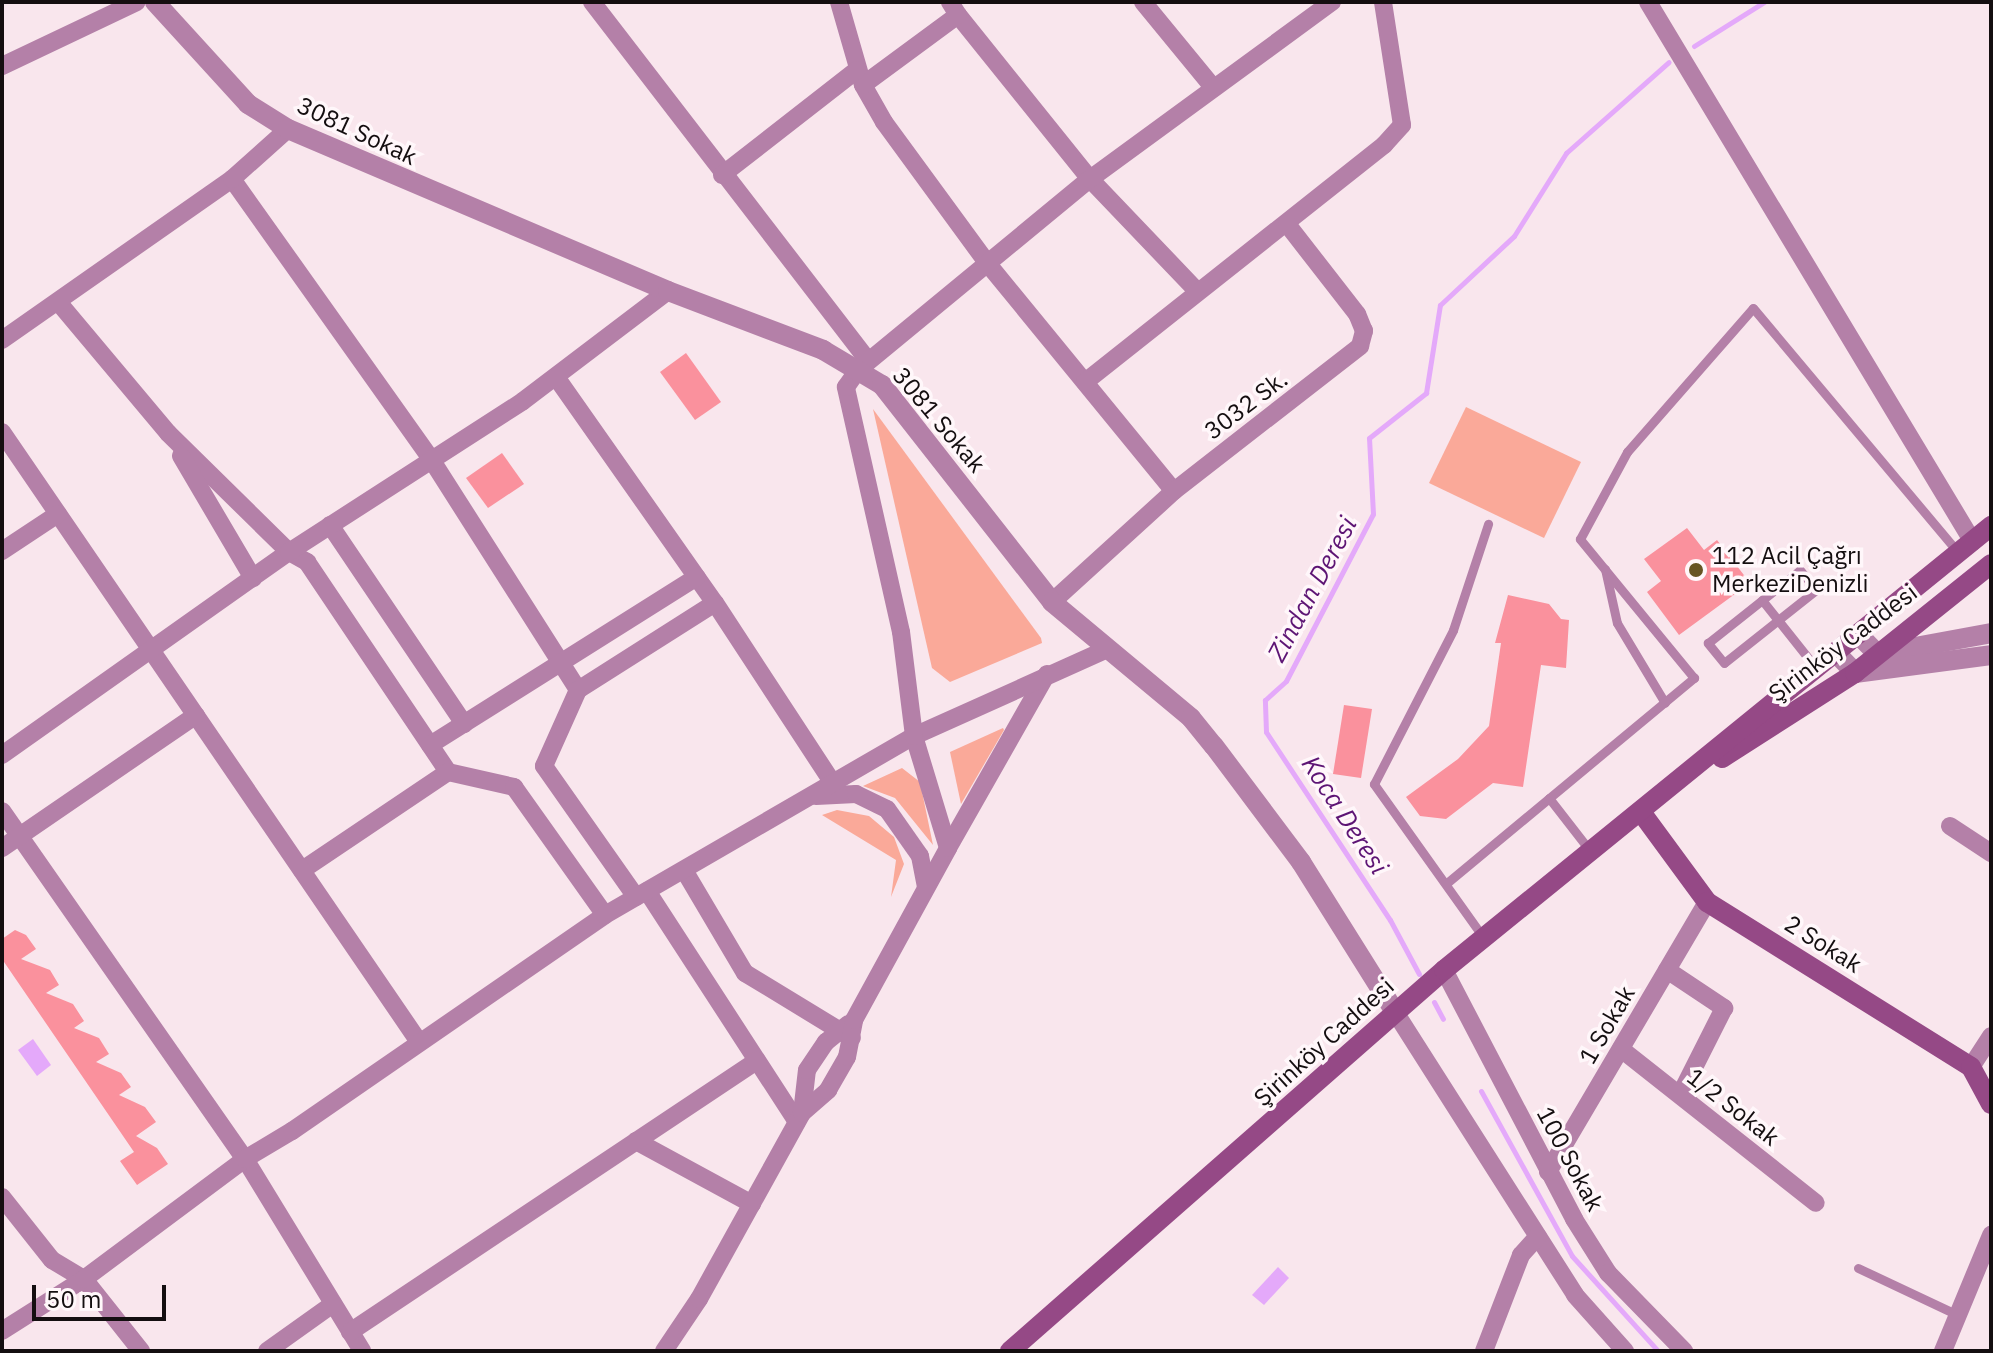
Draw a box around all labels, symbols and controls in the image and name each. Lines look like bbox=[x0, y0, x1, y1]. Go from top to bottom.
street label: 3081 Sokak bbox=[293, 91, 421, 171]
street label: 3081 Sokak bbox=[887, 361, 991, 479]
street label: 3032 Sk. bbox=[1199, 364, 1293, 446]
water label: Zindan Deresi bbox=[1261, 511, 1363, 667]
place label: 112 Acil Çağrı MerkeziDenizli bbox=[1712, 542, 1868, 598]
marker: 112 Acil Çağrı MerkeziDenizli bbox=[1687, 561, 1705, 579]
street label: Şirinköy Caddesi bbox=[1763, 578, 1923, 708]
water label: Koca Deresi bbox=[1295, 750, 1395, 880]
street label: 2 Sokak bbox=[1779, 909, 1867, 979]
street label: Şirinköy Caddesi bbox=[1248, 972, 1400, 1112]
street label: 1 Sokak bbox=[1573, 981, 1641, 1069]
street label: 1/2 Sokak bbox=[1681, 1062, 1785, 1152]
street label: 100 Sokak bbox=[1530, 1102, 1610, 1216]
scale bar bbox=[36, 1269, 170, 1319]
text: 50 m bbox=[46, 1283, 101, 1315]

